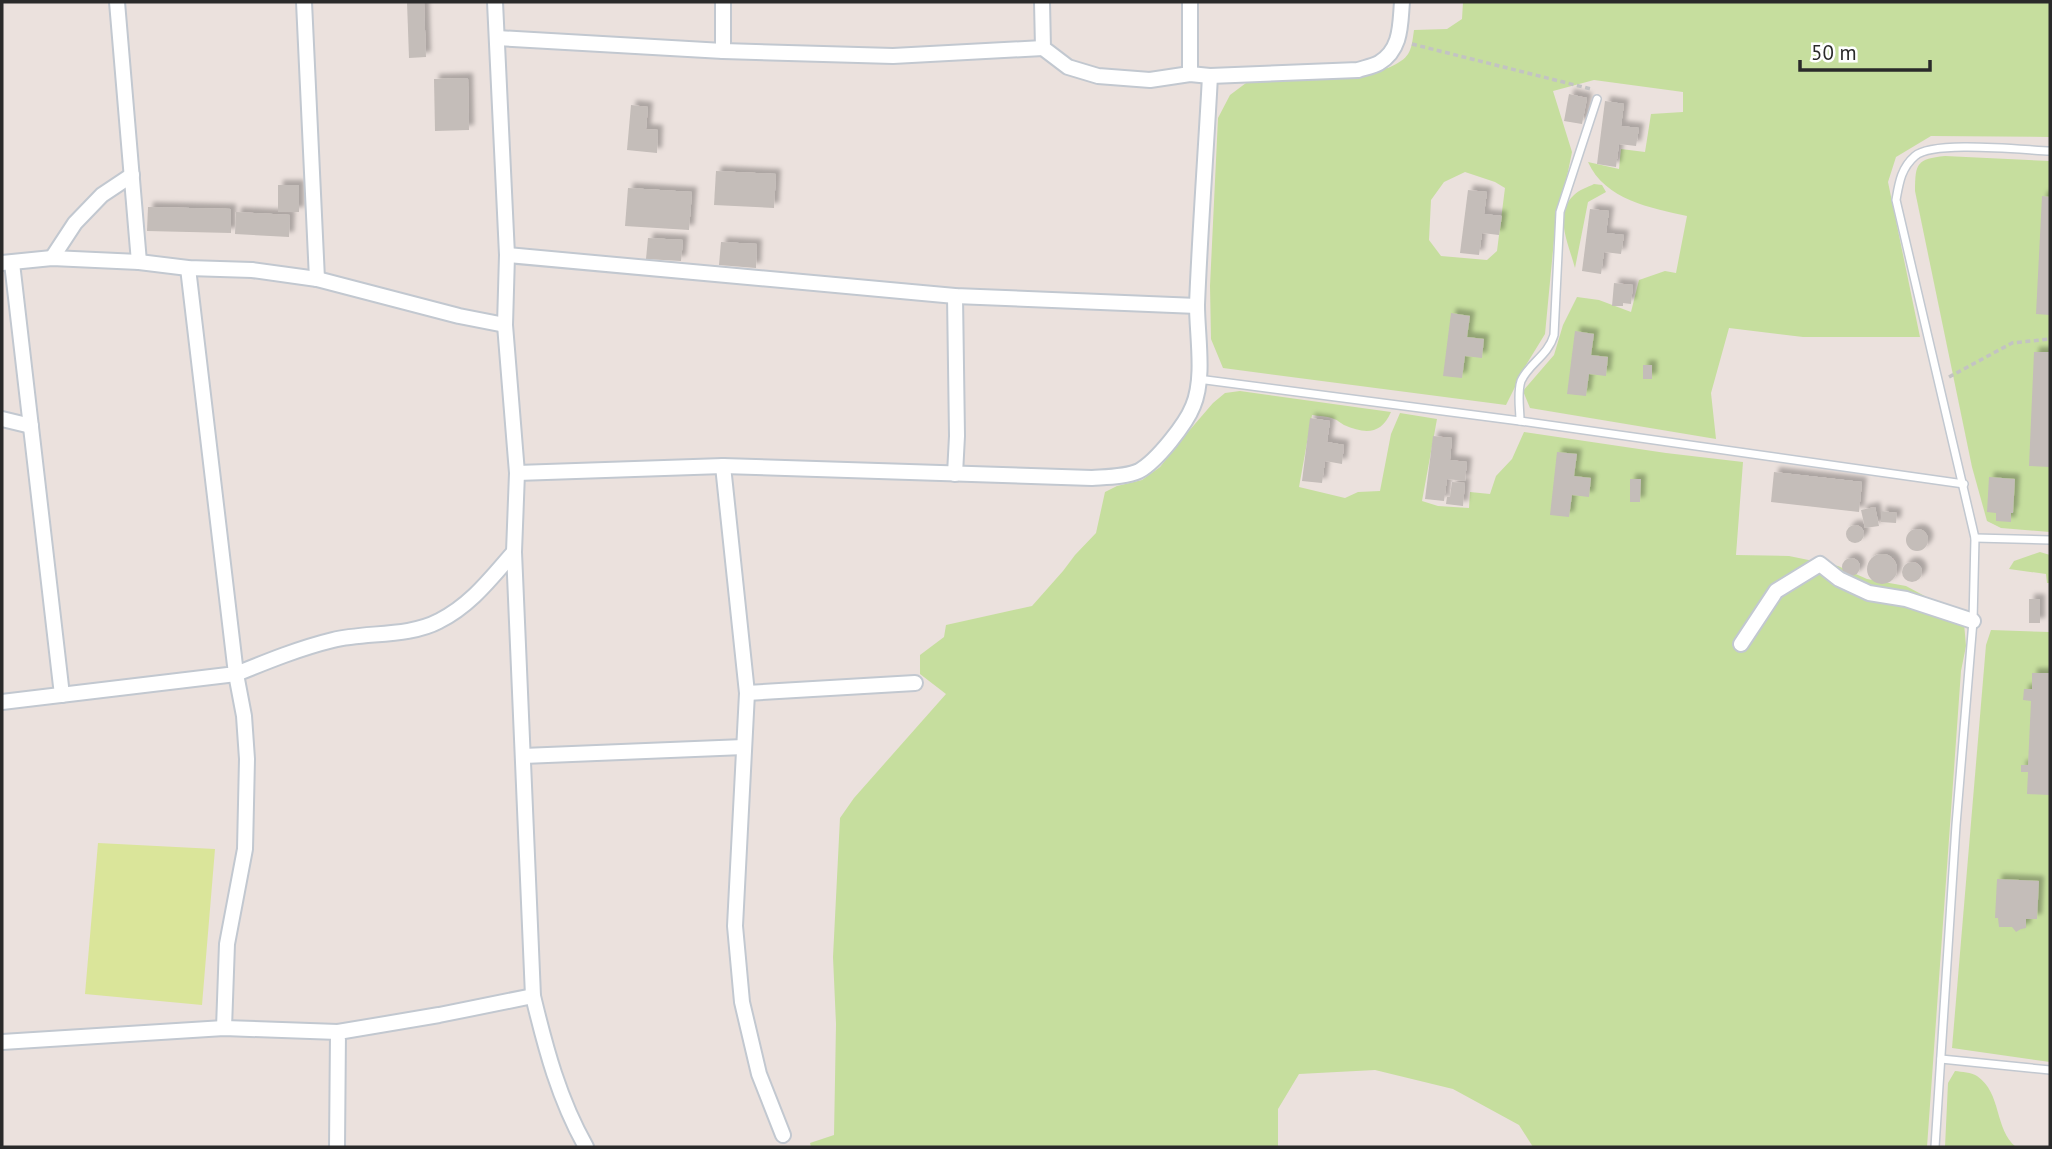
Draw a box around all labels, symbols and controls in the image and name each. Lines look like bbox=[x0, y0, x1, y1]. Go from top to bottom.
scale bar bbox=[1800, 28, 1930, 72]
text: 50 m bbox=[1811, 39, 1857, 66]

